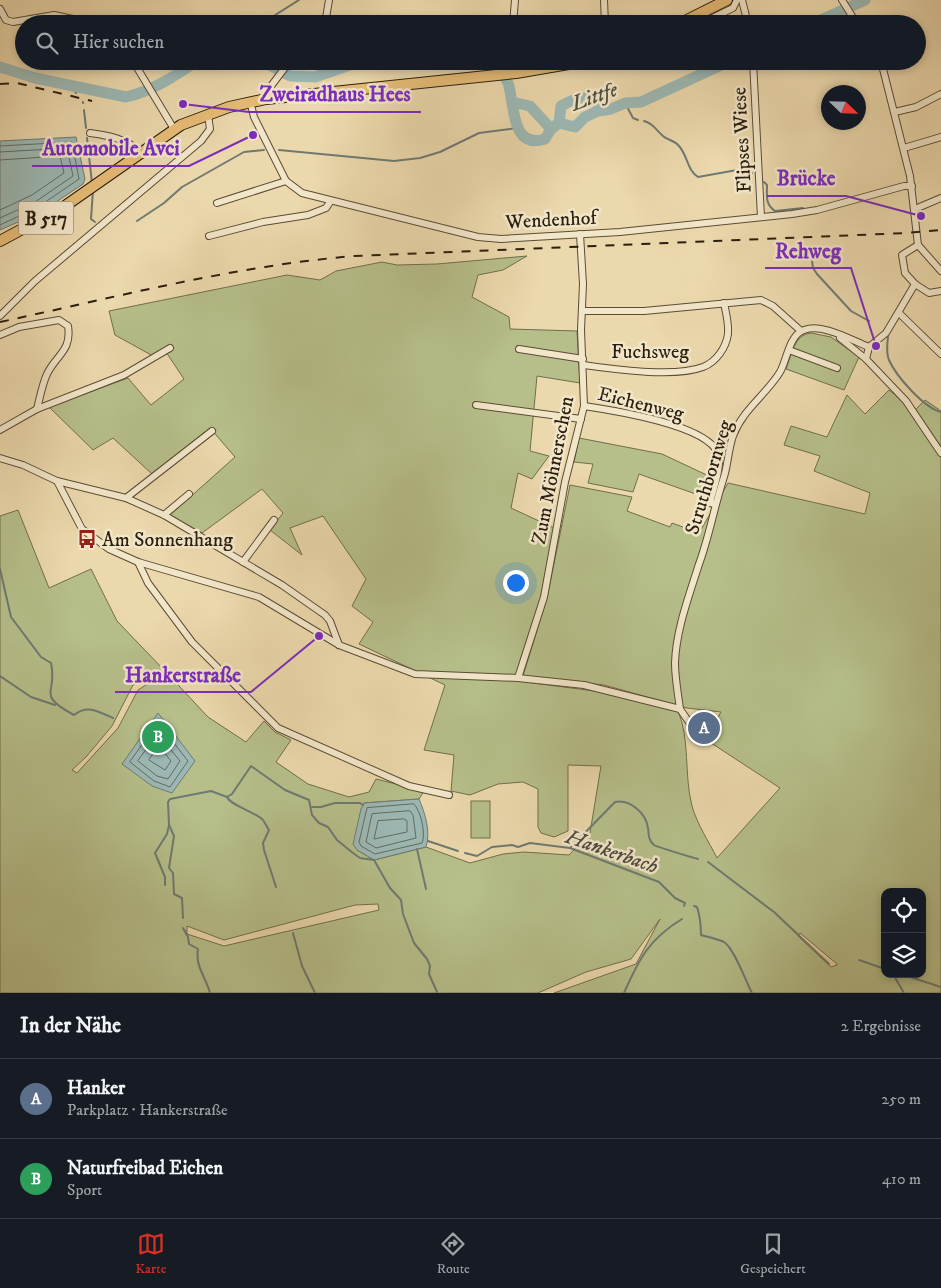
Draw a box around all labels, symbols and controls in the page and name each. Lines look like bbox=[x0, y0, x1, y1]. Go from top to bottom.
search box bbox=[15, 15, 926, 70]
icon: search bbox=[33, 29, 61, 57]
text: Hier suchen bbox=[73, 31, 164, 54]
callout: Zweiradhaus Hees bbox=[249, 76, 421, 112]
water label: Littfe bbox=[567, 76, 622, 118]
text: Zweiradhaus Hees bbox=[259, 82, 411, 108]
north arrow bbox=[821, 85, 866, 130]
street label: Flipses Wiese bbox=[727, 86, 758, 194]
callout: Automobile Avci bbox=[32, 130, 189, 166]
text: Automobile Avci bbox=[41, 136, 180, 162]
callout: Brücke bbox=[767, 160, 846, 196]
text: Brücke bbox=[776, 166, 836, 192]
road number: B 517 bbox=[18, 202, 74, 234]
street label: Wendenhof bbox=[504, 205, 601, 235]
callout: Rehweg bbox=[765, 232, 851, 268]
text: Rehweg bbox=[775, 239, 842, 265]
street label: Fuchsweg bbox=[611, 340, 689, 365]
street label: Eichenweg bbox=[595, 382, 686, 427]
street label: Zum Möhnerschen bbox=[527, 394, 580, 547]
street label: Struthbornweg bbox=[680, 417, 739, 538]
bus stop icon: Am Sonnenhang bbox=[76, 528, 98, 550]
place label: Am Sonnenhang bbox=[102, 528, 233, 553]
your location bbox=[503, 570, 529, 596]
callout: Hankerstraße bbox=[115, 656, 251, 692]
text: Hankerstraße bbox=[125, 663, 241, 689]
pin: A bbox=[688, 709, 720, 747]
pin: B bbox=[142, 718, 174, 756]
water label: Hankerbach bbox=[561, 824, 661, 880]
map controls bbox=[881, 888, 926, 978]
button: locate bbox=[881, 888, 926, 933]
button: layers bbox=[881, 933, 926, 978]
text: In der Nähe bbox=[20, 1013, 121, 1039]
text: 2 Ergebnisse bbox=[841, 1016, 921, 1036]
text: Hanker bbox=[67, 1077, 125, 1100]
text: A bbox=[31, 1089, 41, 1109]
text: 250 m bbox=[881, 1089, 921, 1109]
text: Parkplatz · Hankerstraße bbox=[67, 1100, 228, 1120]
text: Naturfreibad Eichen bbox=[67, 1157, 223, 1180]
text: B bbox=[31, 1169, 41, 1189]
text: 410 m bbox=[882, 1169, 921, 1189]
text: Sport bbox=[67, 1180, 102, 1200]
tab: Karte bbox=[135, 1230, 166, 1278]
tab: Route bbox=[437, 1230, 470, 1278]
tab: Gespeichert bbox=[740, 1230, 806, 1278]

